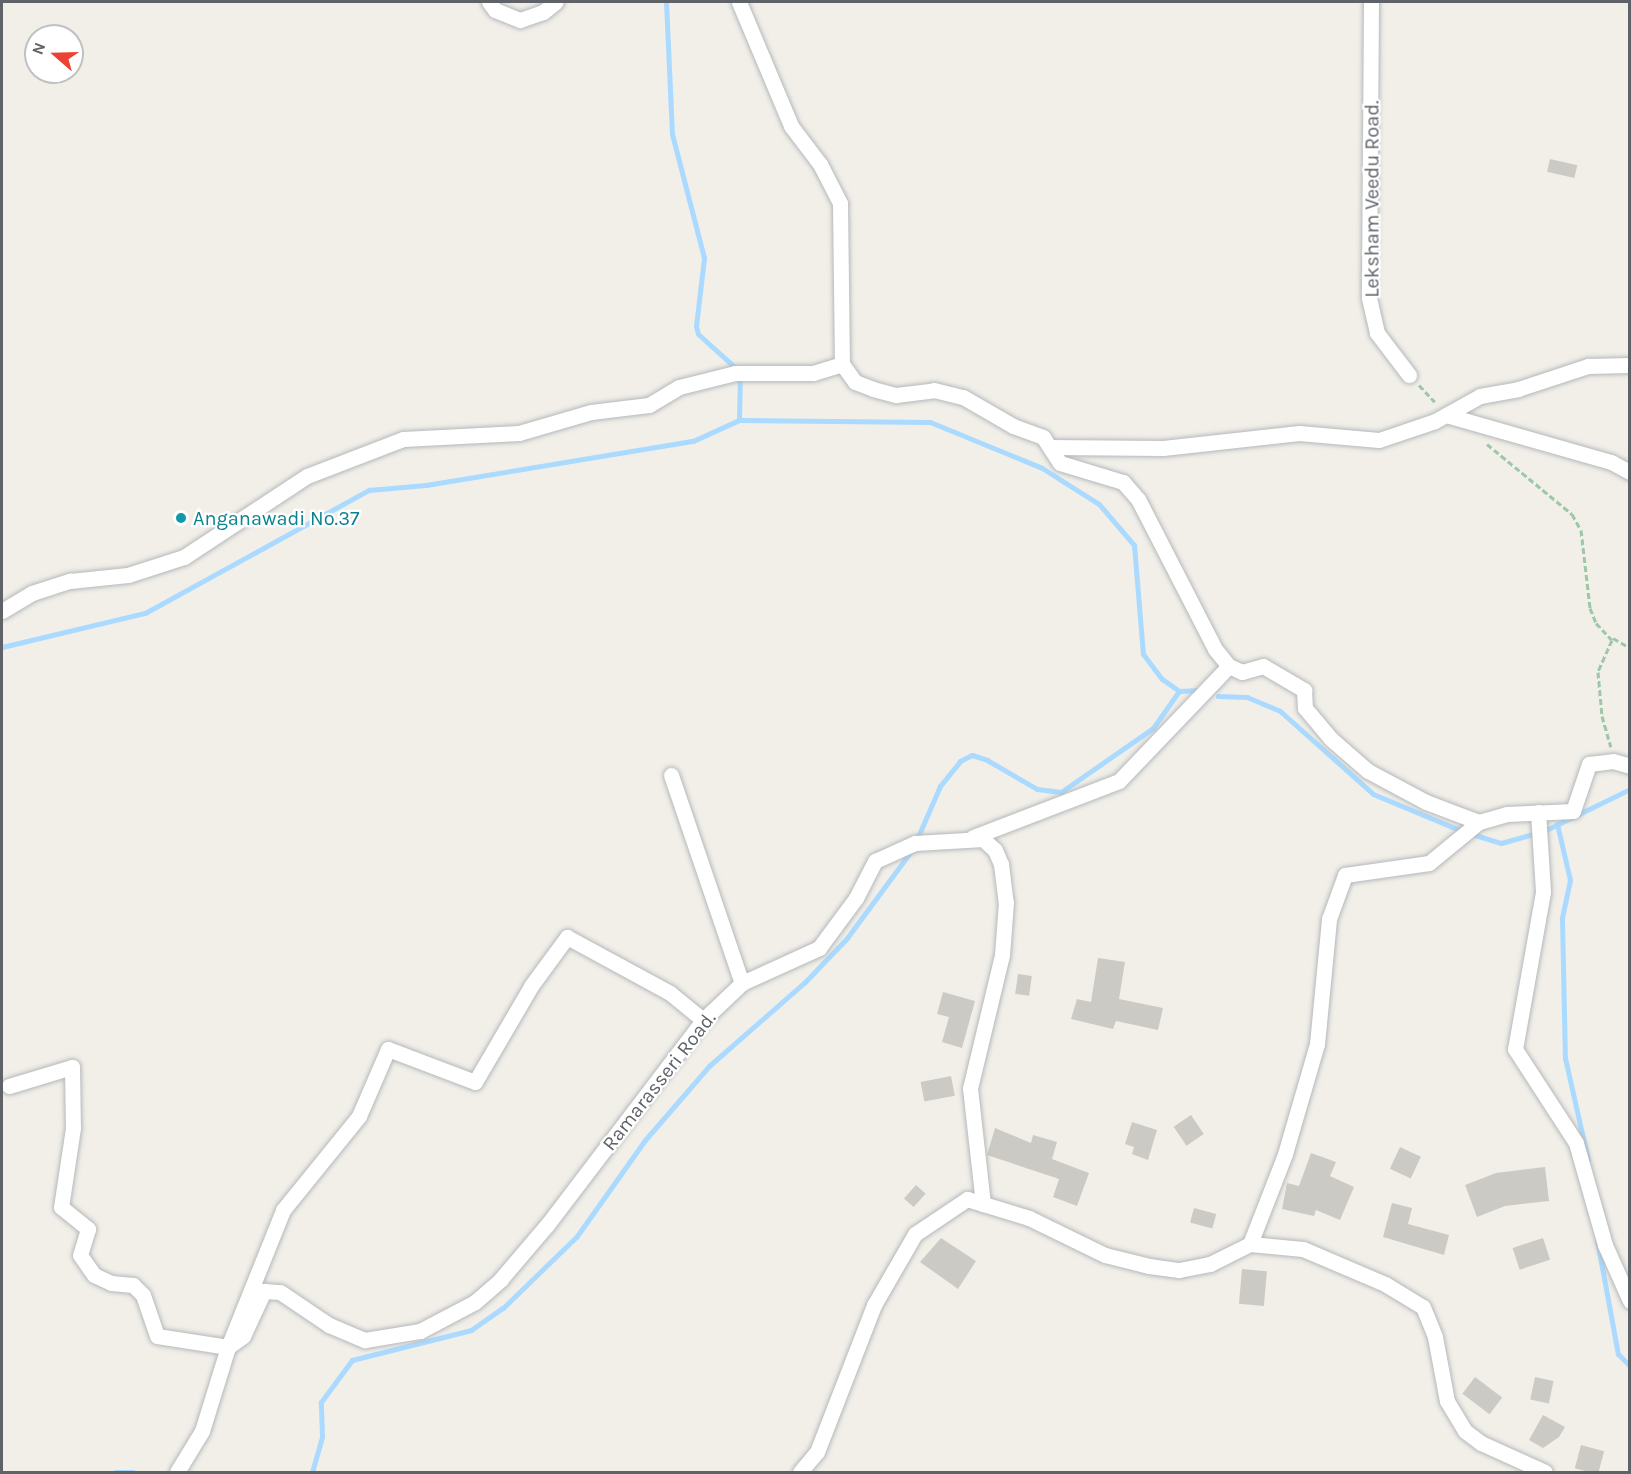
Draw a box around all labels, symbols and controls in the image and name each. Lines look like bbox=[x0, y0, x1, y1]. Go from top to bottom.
north arrow bbox=[24, 24, 84, 84]
text: N bbox=[28, 40, 49, 57]
street label: Leksham Veedu Road. bbox=[1360, 100, 1384, 298]
place label: Anganawadi No.37 bbox=[193, 506, 359, 530]
marker: Anganawadi No.37 bbox=[174, 511, 188, 525]
street label: Ramarasseri Road. bbox=[597, 1007, 721, 1155]

